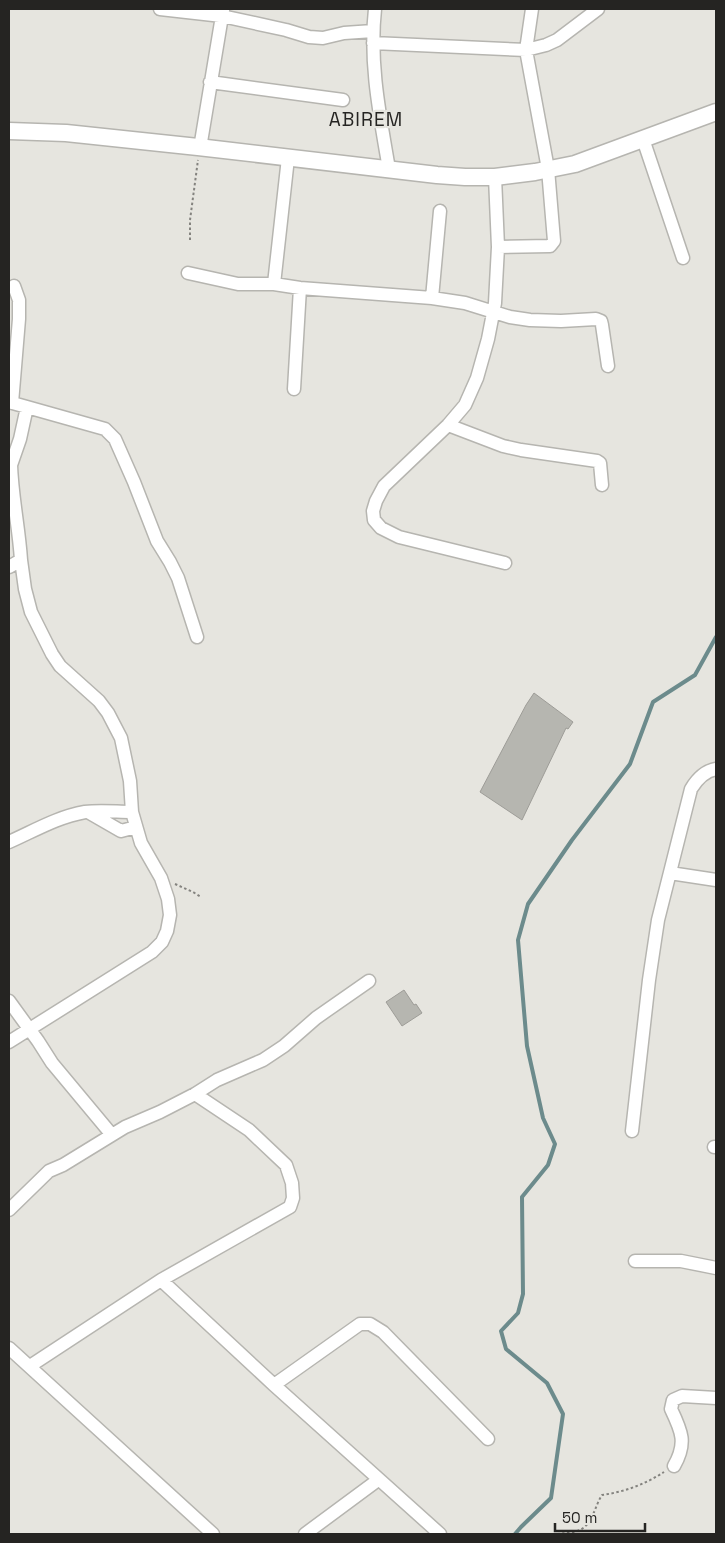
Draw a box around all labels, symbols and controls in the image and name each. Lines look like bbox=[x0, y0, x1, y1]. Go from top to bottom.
district label: ABIREM bbox=[329, 107, 403, 132]
scale bar bbox=[555, 1500, 645, 1532]
text: 50 m bbox=[562, 1508, 597, 1527]

